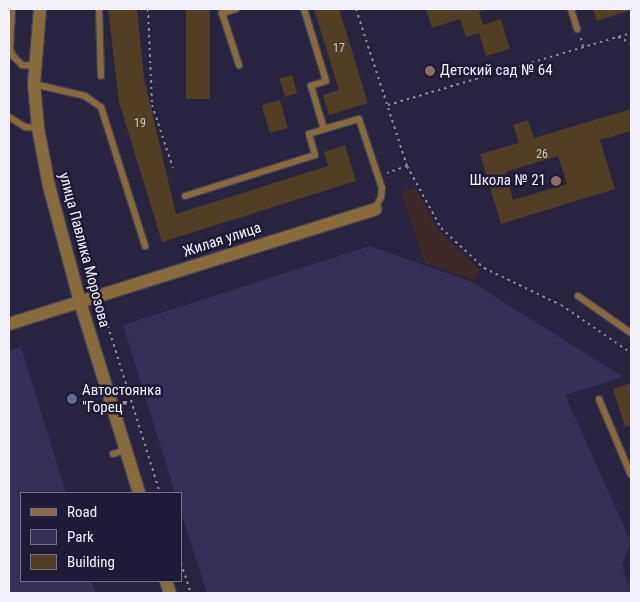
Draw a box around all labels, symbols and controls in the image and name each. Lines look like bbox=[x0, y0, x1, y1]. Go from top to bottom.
house number: 17 bbox=[333, 42, 345, 56]
place label: Детский сад № 64 bbox=[440, 62, 553, 80]
marker: Детский сад № 64 bbox=[424, 65, 436, 77]
house number: 19 bbox=[134, 117, 146, 131]
house number: 26 bbox=[536, 148, 548, 162]
street label: улица Павлика Морозова bbox=[55, 171, 113, 329]
place label: Школа № 21 bbox=[469, 172, 546, 190]
marker: Школа № 21 bbox=[550, 175, 562, 187]
street label: Жилая улица bbox=[181, 219, 263, 261]
place label: Автостоянка "Горец" bbox=[82, 381, 162, 416]
marker: Автостоянка "Горец" bbox=[66, 393, 78, 405]
legend bbox=[20, 492, 182, 582]
text: Road bbox=[67, 503, 97, 521]
text: Park bbox=[67, 528, 94, 546]
text: Building bbox=[67, 553, 115, 571]

